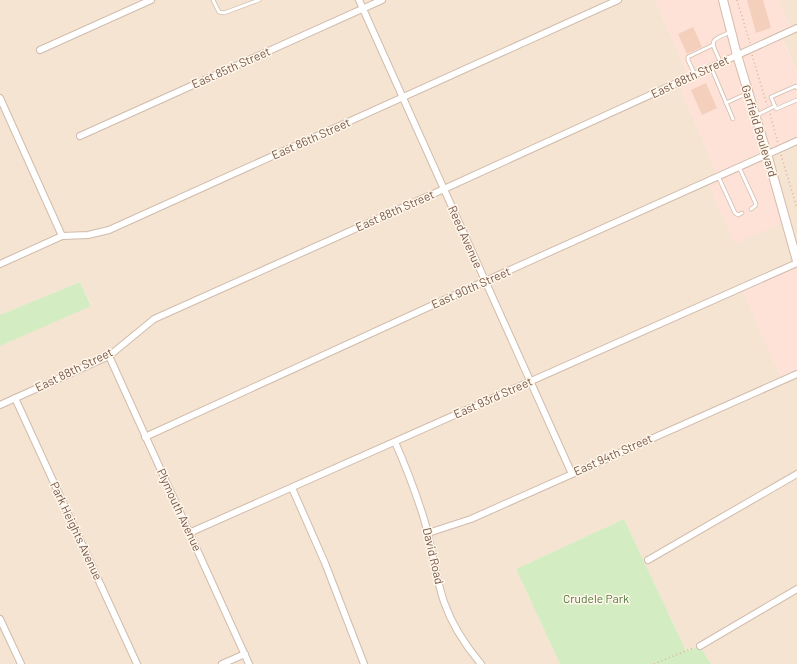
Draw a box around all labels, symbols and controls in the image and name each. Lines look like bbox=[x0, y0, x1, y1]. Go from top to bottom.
street label: East 85th Street bbox=[189, 44, 272, 91]
street label: East 88th Street bbox=[648, 52, 731, 100]
street label: Garfield Boulevard bbox=[739, 83, 781, 178]
street label: East 86th Street bbox=[269, 115, 352, 162]
street label: East 88th Street bbox=[353, 187, 436, 234]
street label: Reed Avenue bbox=[446, 203, 486, 270]
street label: East 90th Street bbox=[429, 263, 512, 311]
street label: East 88th Street bbox=[33, 344, 115, 394]
street label: East 93rd Street bbox=[451, 374, 534, 421]
street label: East 94th Street bbox=[571, 430, 654, 478]
street label: Plymouth Avenue bbox=[155, 466, 205, 553]
street label: Park Heights Avenue bbox=[48, 479, 106, 582]
street label: David Road bbox=[421, 526, 447, 585]
park label: Crudele Park bbox=[563, 591, 629, 605]

